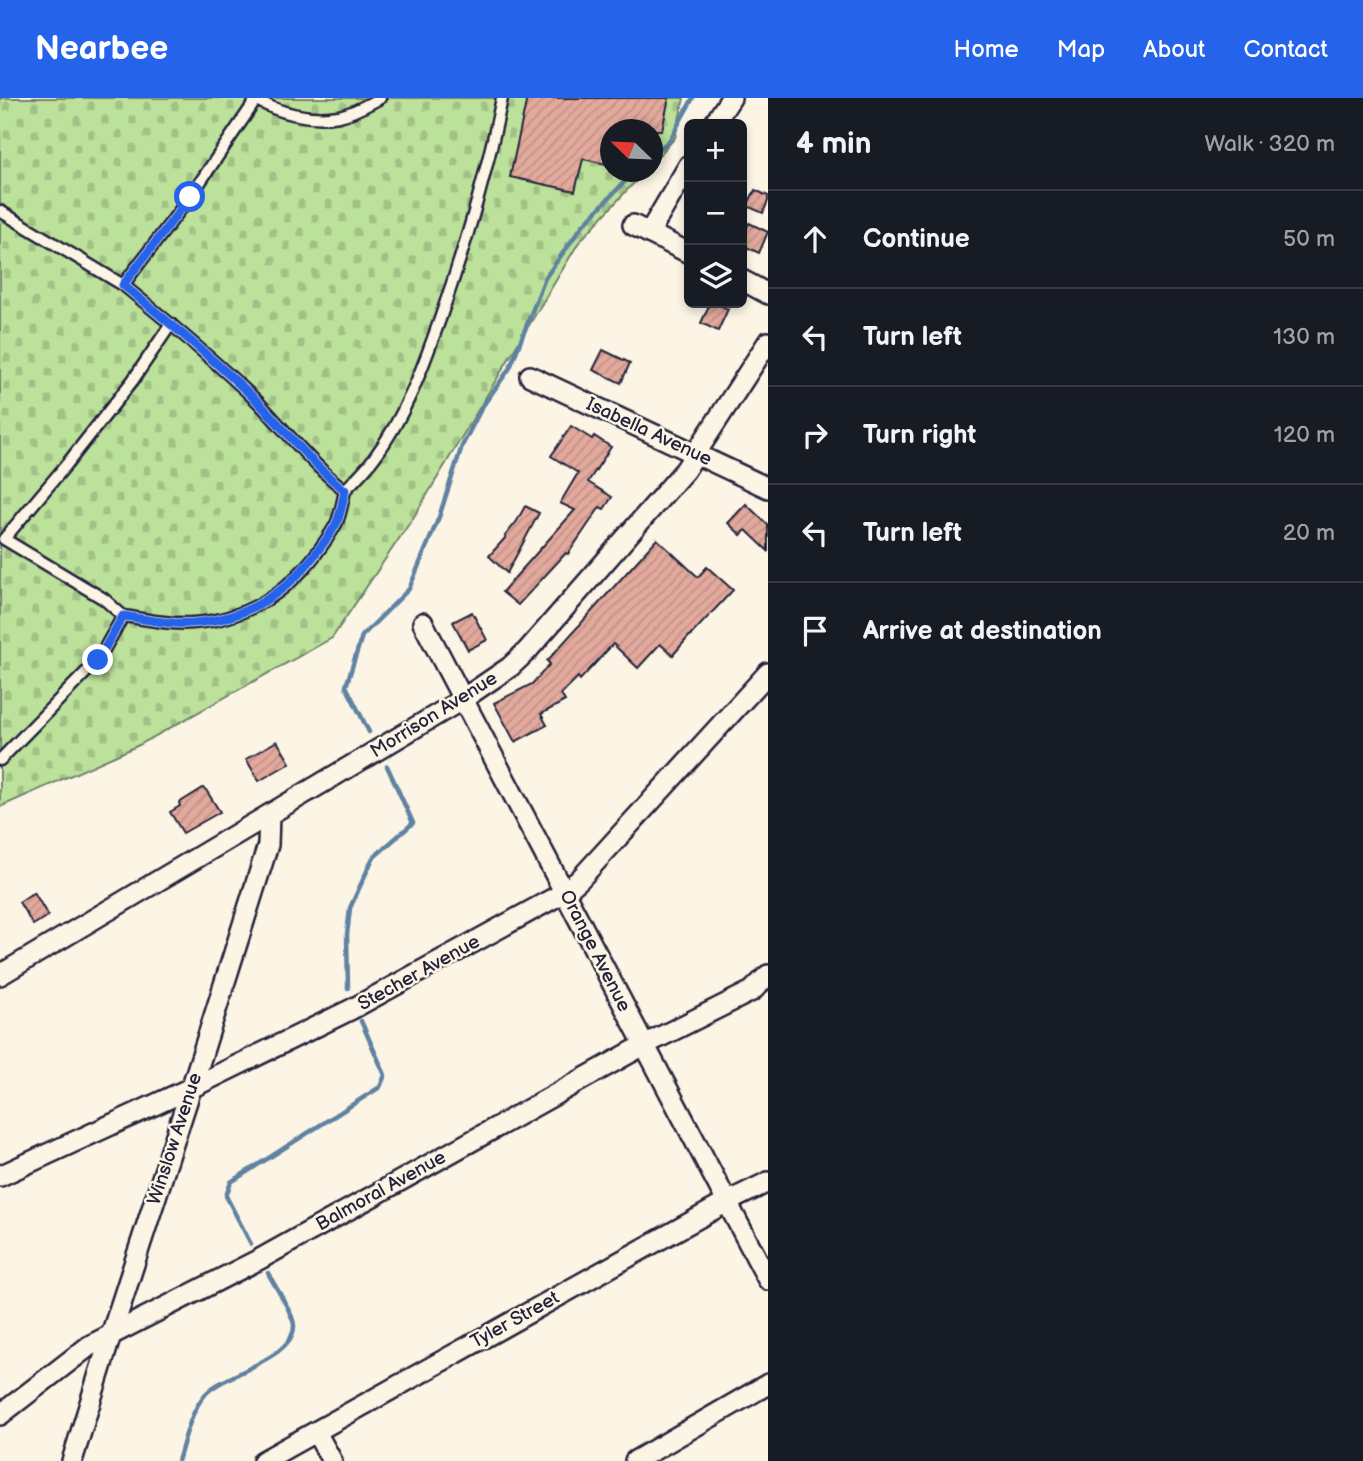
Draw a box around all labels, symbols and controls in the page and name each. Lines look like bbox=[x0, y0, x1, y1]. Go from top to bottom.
text: Nearbee bbox=[35, 29, 168, 69]
text: Home bbox=[954, 35, 1019, 64]
text: Map bbox=[1057, 35, 1105, 64]
text: About bbox=[1143, 35, 1205, 64]
text: Contact bbox=[1243, 35, 1328, 64]
north arrow bbox=[600, 119, 663, 182]
map controls bbox=[684, 119, 747, 308]
button: + bbox=[684, 119, 747, 182]
text: 4 min bbox=[796, 126, 871, 162]
text: Walk · 320 m bbox=[1204, 130, 1335, 158]
route start bbox=[174, 181, 205, 212]
button: − bbox=[684, 182, 747, 245]
icon: ahead bbox=[796, 220, 834, 258]
text: Continue bbox=[863, 224, 970, 255]
text: 50 m bbox=[1283, 225, 1335, 253]
button: layers bbox=[684, 245, 747, 308]
icon: left bbox=[796, 318, 834, 356]
text: Turn left bbox=[863, 322, 962, 353]
text: 130 m bbox=[1273, 323, 1335, 351]
street label: Isabella Avenue bbox=[583, 393, 715, 471]
icon: right bbox=[796, 416, 834, 454]
text: Turn right bbox=[863, 420, 976, 451]
text: 120 m bbox=[1274, 421, 1335, 449]
icon: left bbox=[796, 514, 834, 552]
text: Turn left bbox=[863, 518, 962, 549]
text: 20 m bbox=[1283, 519, 1335, 547]
icon: arrive bbox=[796, 612, 834, 650]
text: Arrive at destination bbox=[863, 616, 1102, 647]
route end bbox=[82, 644, 113, 675]
street label: Morrison Avenue bbox=[366, 667, 502, 763]
street label: Orange Avenue bbox=[554, 886, 636, 1016]
street label: Stecher Avenue bbox=[354, 930, 484, 1016]
street label: Winslow Avenue bbox=[143, 1070, 207, 1208]
street label: Balmoral Avenue bbox=[312, 1146, 450, 1236]
street label: Tyler Street bbox=[467, 1286, 563, 1354]

